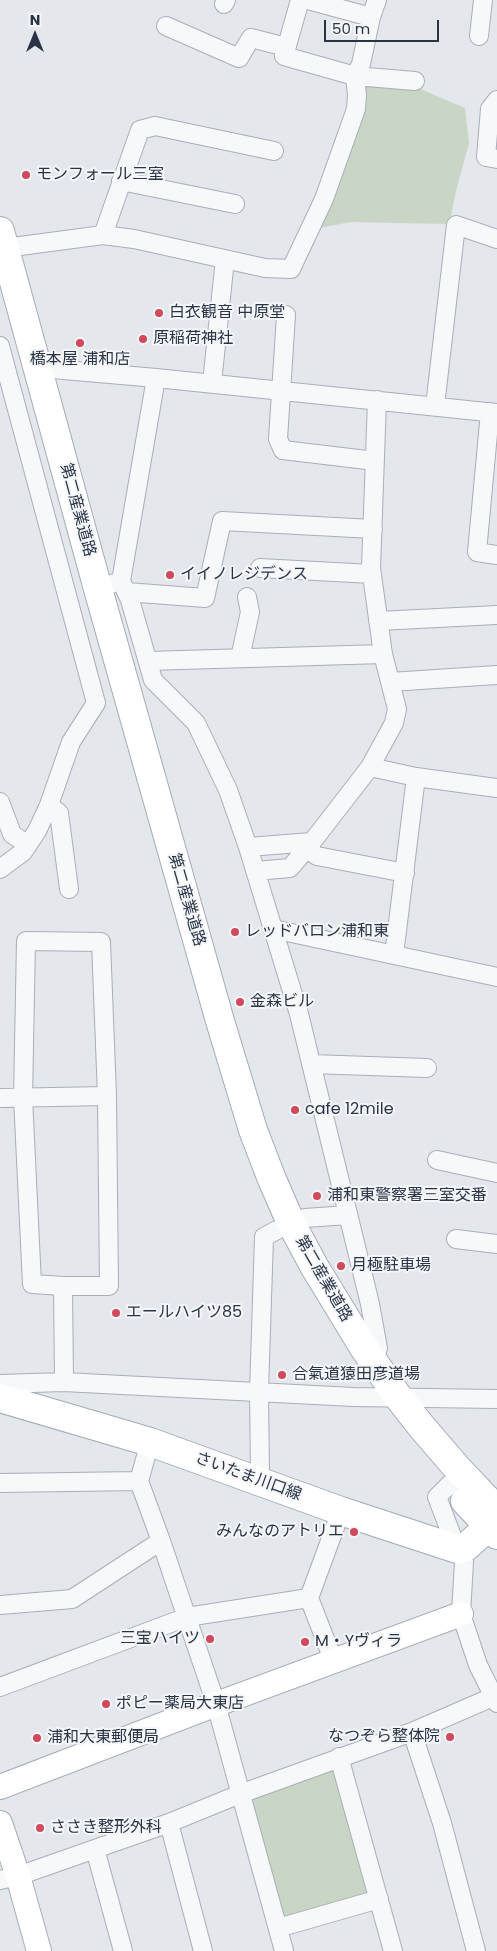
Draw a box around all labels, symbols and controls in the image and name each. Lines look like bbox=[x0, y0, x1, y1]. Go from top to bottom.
north arrow bbox=[10, 10, 60, 60]
text: N bbox=[30, 10, 40, 30]
scale bar bbox=[327, 10, 442, 42]
text: 50 m bbox=[332, 18, 370, 39]
place label: モンフォール三室 bbox=[36, 165, 164, 185]
marker: モンフォール三室 bbox=[20, 169, 32, 181]
place label: 白衣観音 中原堂 bbox=[169, 303, 285, 323]
marker: 白衣観音 中原堂 bbox=[153, 307, 165, 319]
place label: 原稲荷神社 bbox=[153, 329, 233, 349]
marker: 原稲荷神社 bbox=[137, 333, 149, 345]
marker: 橋本屋 浦和店 bbox=[74, 337, 86, 349]
place label: 橋本屋 浦和店 bbox=[30, 350, 130, 370]
street label: 第二産業道路 bbox=[55, 461, 99, 559]
place label: イイノレジデンス bbox=[180, 565, 308, 585]
marker: イイノレジデンス bbox=[164, 569, 176, 581]
street label: 第二産業道路 bbox=[164, 851, 208, 949]
place label: レッドバロン浦和東 bbox=[245, 922, 389, 942]
marker: レッドバロン浦和東 bbox=[229, 926, 241, 938]
place label: 金森ビル bbox=[250, 992, 314, 1012]
marker: 金森ビル bbox=[234, 996, 246, 1008]
place label: cafe 12mile bbox=[305, 1100, 394, 1120]
marker: cafe 12mile bbox=[289, 1104, 301, 1116]
place label: 浦和東警察署三室交番 bbox=[327, 1186, 487, 1206]
marker: 浦和東警察署三室交番 bbox=[311, 1190, 323, 1202]
street label: 第二産業道路 bbox=[291, 1233, 355, 1325]
place label: 月極駐車場 bbox=[351, 1256, 431, 1276]
marker: 月極駐車場 bbox=[335, 1260, 347, 1272]
place label: エールハイツ85 bbox=[126, 1303, 242, 1323]
marker: エールハイツ85 bbox=[110, 1307, 122, 1319]
place label: 合氣道猿田彦道場 bbox=[292, 1365, 420, 1385]
marker: 合氣道猿田彦道場 bbox=[276, 1369, 288, 1381]
street label: さいたま川口線 bbox=[192, 1449, 304, 1505]
place label: みんなのアトリエ bbox=[216, 1522, 344, 1542]
marker: みんなのアトリエ bbox=[348, 1526, 360, 1538]
place label: 三宝ハイツ bbox=[120, 1629, 200, 1649]
place label: M・Yヴィラ bbox=[315, 1632, 402, 1652]
marker: 三宝ハイツ bbox=[204, 1633, 216, 1645]
marker: M・Yヴィラ bbox=[299, 1636, 311, 1648]
place label: ポピー薬局大東店 bbox=[116, 1694, 244, 1714]
marker: ポピー薬局大東店 bbox=[100, 1698, 112, 1710]
place label: なつぞら整体院 bbox=[328, 1727, 440, 1747]
place label: 浦和大東郵便局 bbox=[47, 1728, 159, 1748]
marker: なつぞら整体院 bbox=[444, 1731, 456, 1743]
marker: 浦和大東郵便局 bbox=[31, 1732, 43, 1744]
place label: ささき整形外科 bbox=[50, 1818, 162, 1838]
marker: ささき整形外科 bbox=[34, 1822, 46, 1834]

